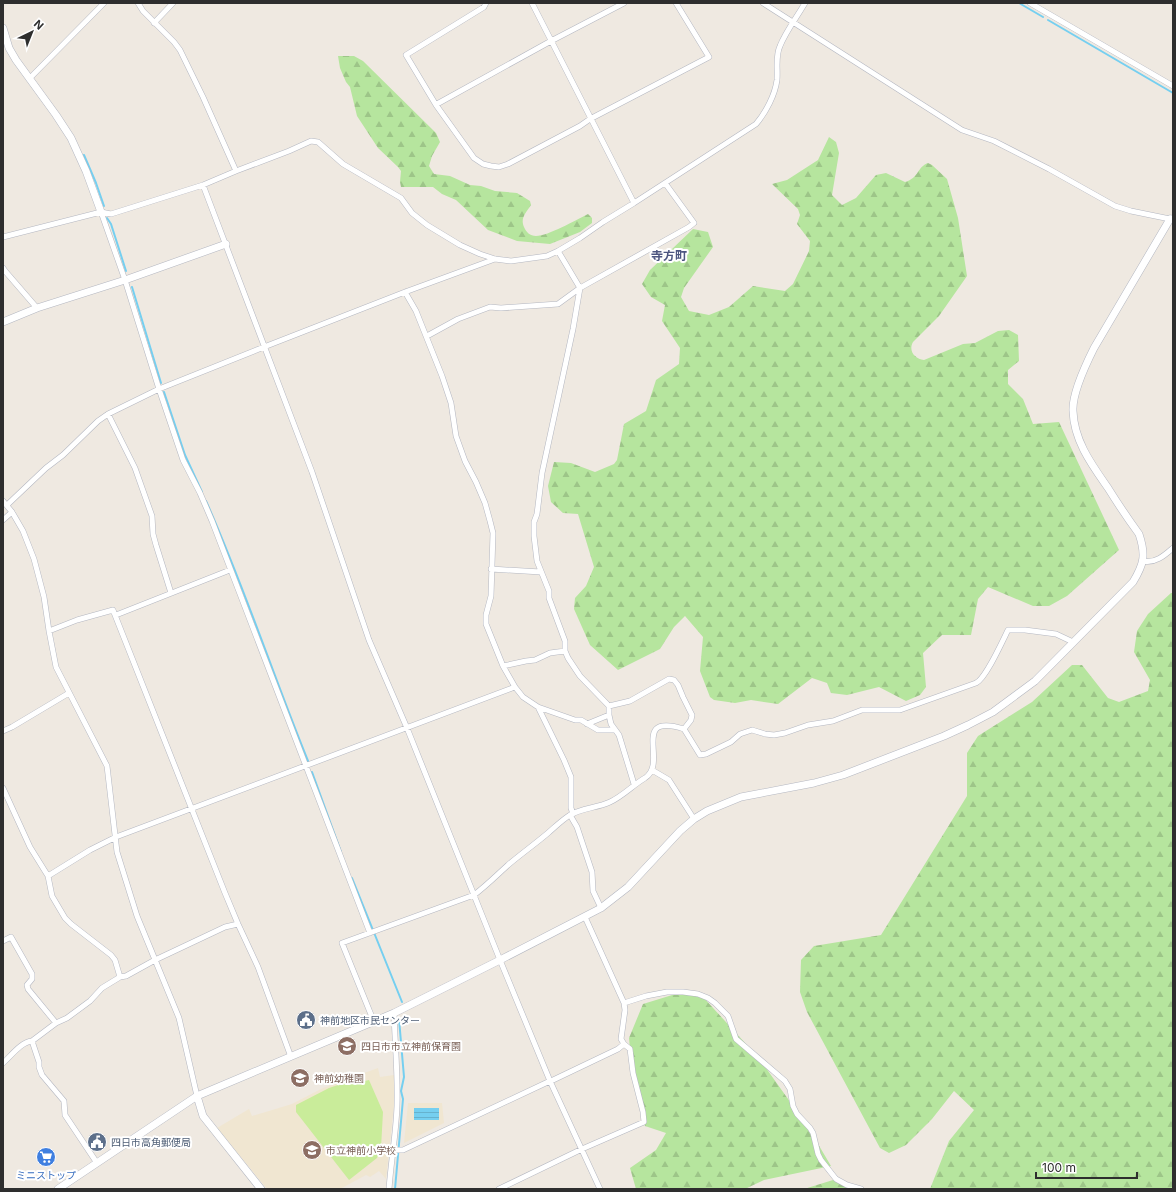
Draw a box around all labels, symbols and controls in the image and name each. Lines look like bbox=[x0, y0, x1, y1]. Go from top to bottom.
north arrow bbox=[12, 12, 52, 52]
text: N bbox=[31, 17, 47, 33]
district label: 寺方町 bbox=[651, 248, 687, 263]
public building icon: 神前地区市民センター bbox=[295, 1009, 317, 1031]
place label: 神前地区市民センター bbox=[320, 1014, 420, 1026]
school or university icon: 四日市市立神前保育園 bbox=[336, 1035, 358, 1057]
place label: 四日市市立神前保育園 bbox=[361, 1040, 461, 1052]
school or university icon: 神前幼稚園 bbox=[289, 1067, 311, 1089]
place label: 神前幼稚園 bbox=[314, 1072, 364, 1084]
public building icon: 四日市高角郵便局 bbox=[86, 1131, 108, 1153]
place label: 四日市高角郵便局 bbox=[111, 1136, 191, 1148]
school or university icon: 市立神前小学校 bbox=[301, 1139, 323, 1161]
place label: 市立神前小学校 bbox=[326, 1144, 396, 1156]
supermarket icon: ミニストップ bbox=[35, 1146, 57, 1168]
scale bar bbox=[1036, 1154, 1137, 1180]
text: 100 m bbox=[1042, 1160, 1076, 1175]
place label: ミニストップ bbox=[16, 1169, 76, 1181]

